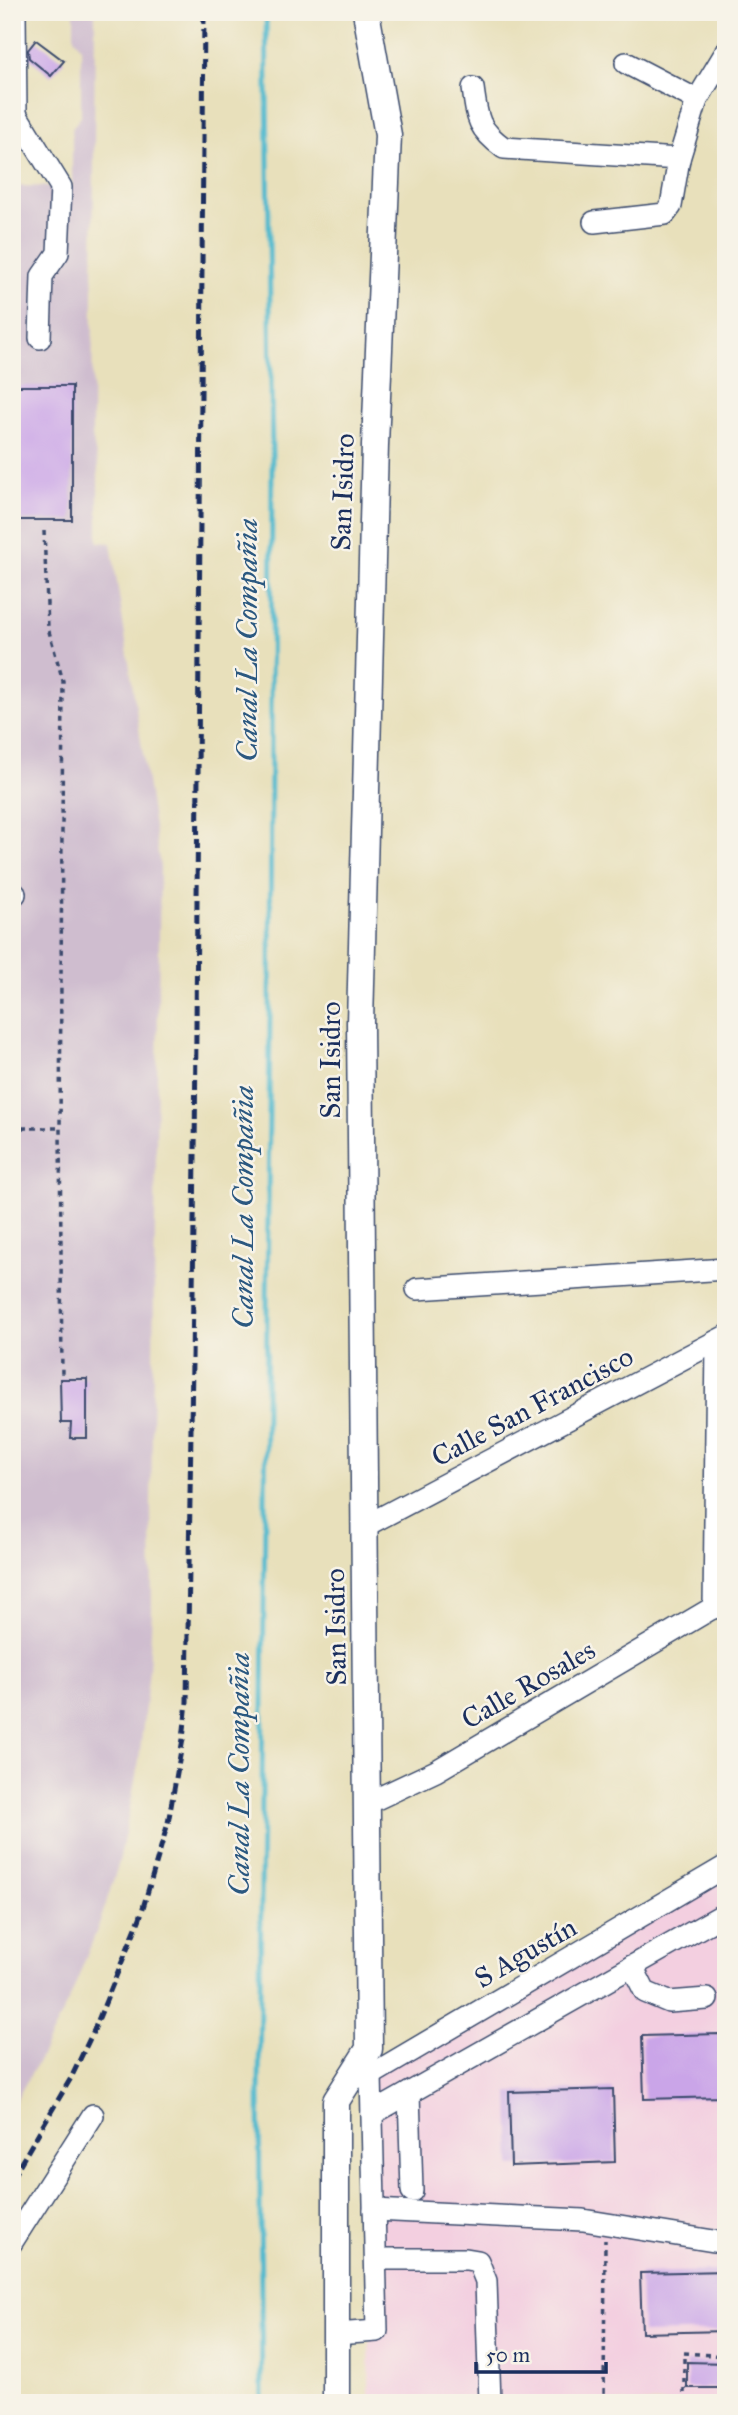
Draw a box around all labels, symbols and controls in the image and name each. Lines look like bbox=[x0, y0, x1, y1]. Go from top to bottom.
street label: San Isidro bbox=[323, 433, 362, 551]
water label: Canal La Compañia bbox=[229, 518, 266, 762]
street label: San Isidro bbox=[313, 1001, 348, 1119]
water label: Canal La Compañia bbox=[225, 1085, 262, 1329]
street label: Calle San Francisco bbox=[425, 1338, 639, 1474]
street label: San Isidro bbox=[317, 1568, 354, 1686]
street label: Calle Rosales bbox=[455, 1632, 601, 1737]
water label: Canal La Compañia bbox=[221, 1652, 258, 1896]
street label: S Agustín bbox=[468, 1909, 583, 1996]
scale bar bbox=[476, 2331, 605, 2375]
text: 50 m bbox=[486, 2342, 531, 2368]

